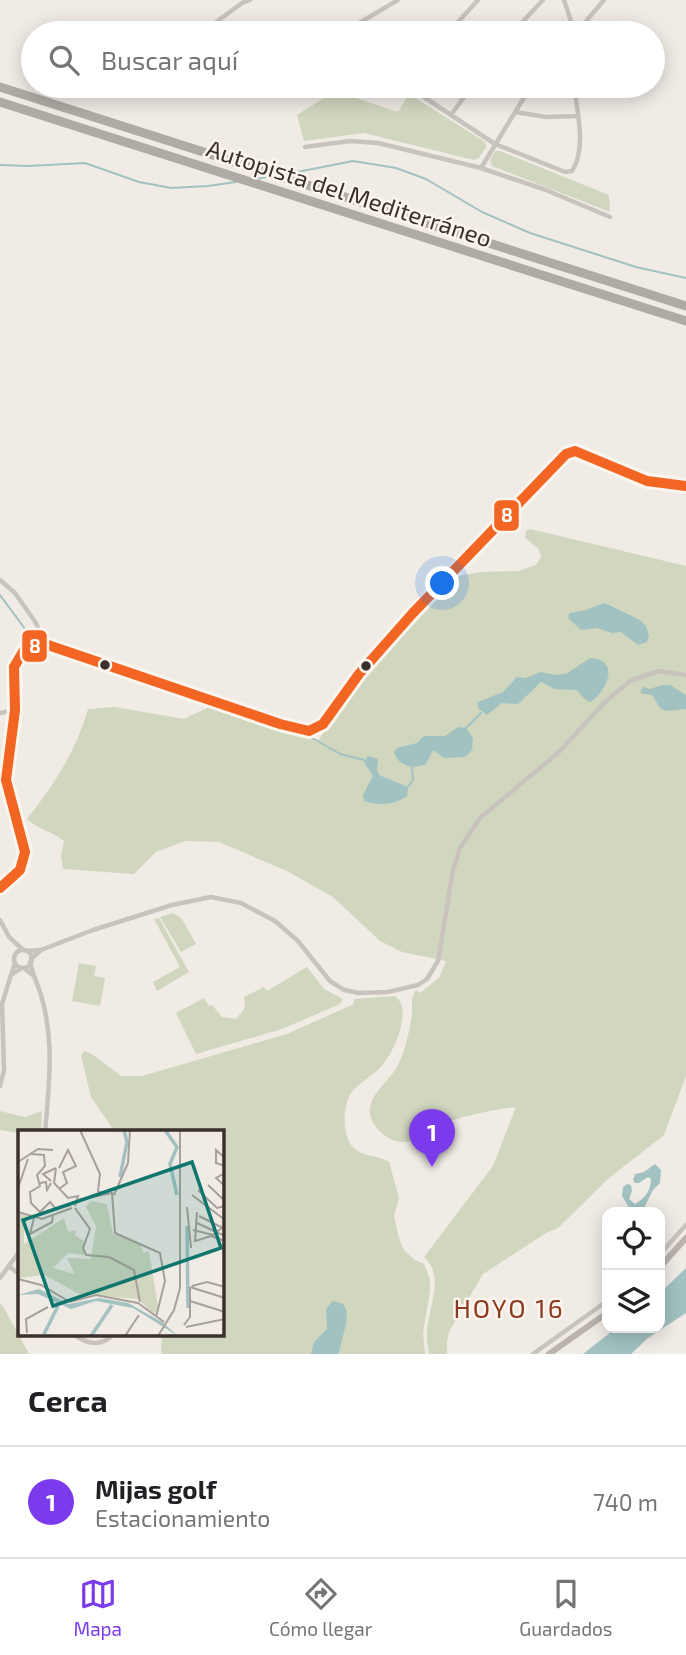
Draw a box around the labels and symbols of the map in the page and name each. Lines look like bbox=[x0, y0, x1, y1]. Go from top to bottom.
street label: Autopista del Mediterráneo bbox=[203, 133, 496, 252]
line badge: 8 bbox=[493, 499, 520, 532]
text: 8 bbox=[501, 503, 513, 526]
your location bbox=[425, 566, 459, 600]
line badge: 8 bbox=[21, 629, 48, 663]
text: 8 bbox=[29, 634, 41, 657]
unlabelled marker bbox=[98, 658, 112, 672]
unlabelled marker bbox=[359, 659, 373, 673]
pin: 1 bbox=[409, 1109, 455, 1167]
inset map bbox=[18, 1130, 224, 1336]
district label: HOYO 16 bbox=[453, 1292, 565, 1323]

